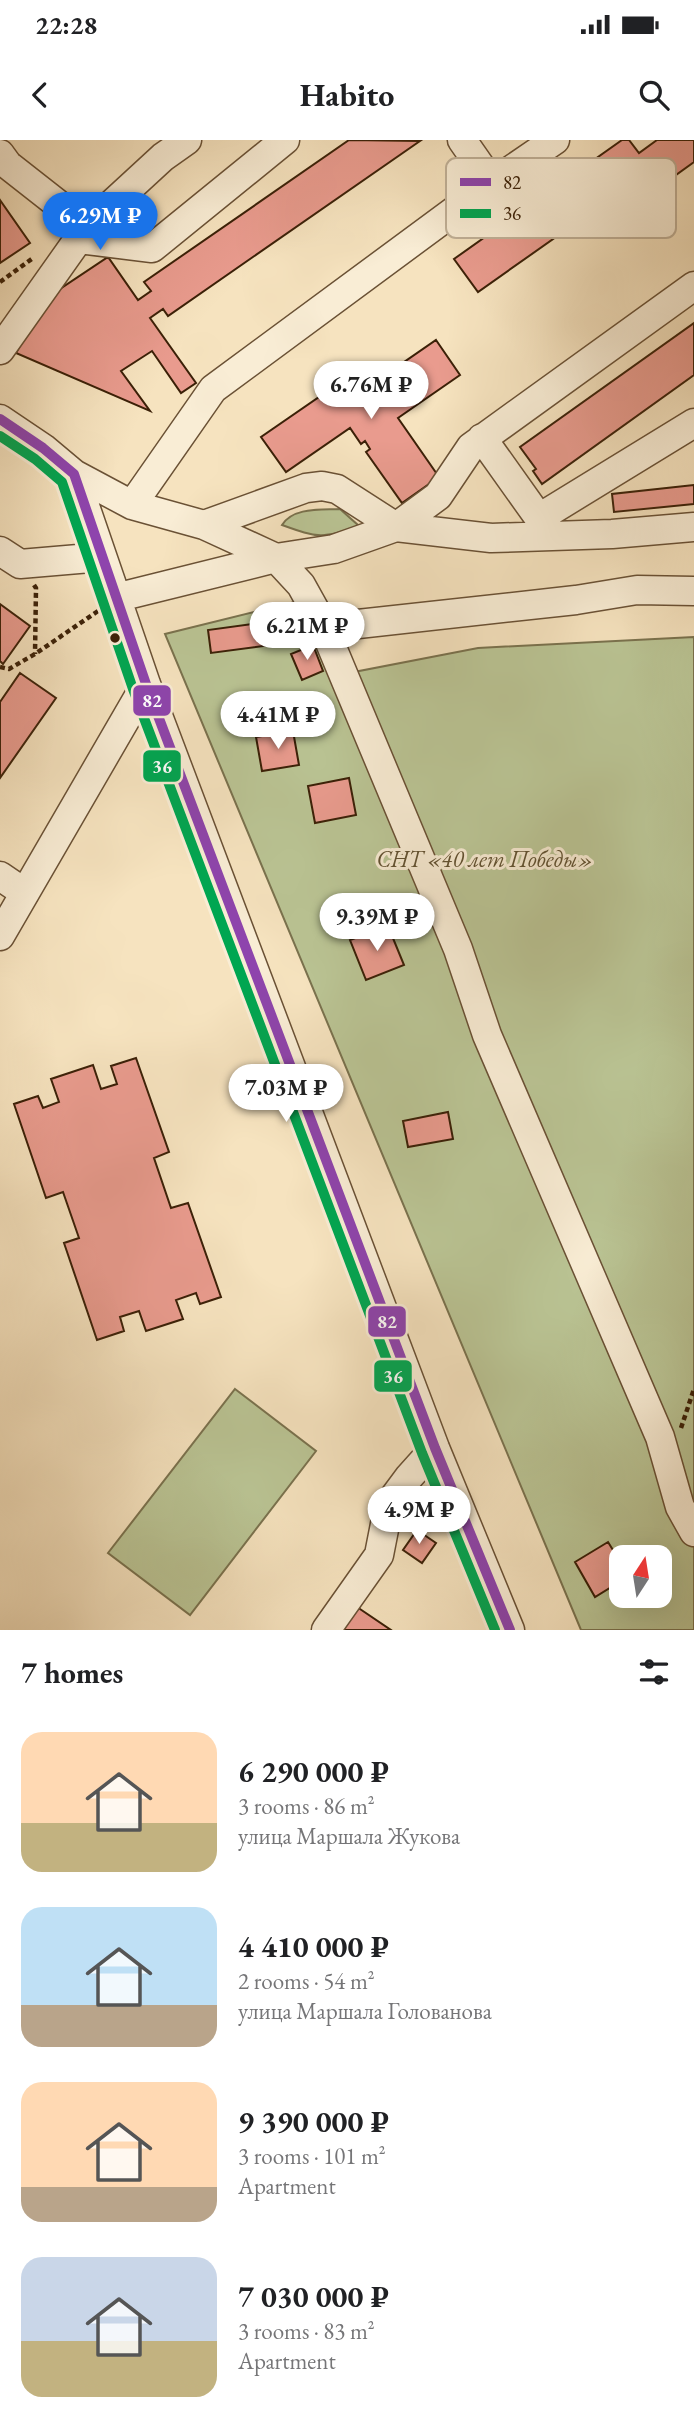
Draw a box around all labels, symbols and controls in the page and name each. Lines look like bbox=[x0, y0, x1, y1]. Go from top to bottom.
text: 22:28 bbox=[35, 8, 97, 42]
text: Habito bbox=[300, 74, 394, 116]
icon: back bbox=[21, 76, 59, 114]
icon: search bbox=[635, 76, 673, 114]
legend bbox=[446, 158, 676, 238]
text: 82 bbox=[503, 170, 521, 195]
pin: 6.29M ₽ bbox=[35, 192, 165, 252]
text: 6.29M ₽ bbox=[59, 200, 141, 230]
text: 36 bbox=[503, 201, 521, 226]
pin: 6.76M ₽ bbox=[306, 362, 436, 421]
text: 6.76M ₽ bbox=[330, 369, 412, 399]
pin: 6.21M ₽ bbox=[242, 602, 372, 662]
text: 6.21M ₽ bbox=[266, 610, 348, 640]
unlabelled marker bbox=[108, 631, 122, 645]
line badge: 82 bbox=[132, 684, 172, 717]
text: 82 bbox=[142, 688, 162, 713]
pin: 4.41M ₽ bbox=[213, 692, 343, 751]
text: 4.41M ₽ bbox=[237, 699, 319, 729]
line badge: 36 bbox=[142, 749, 182, 783]
text: 36 bbox=[152, 754, 172, 779]
park label: СНТ «40 лет Победы» bbox=[377, 844, 593, 874]
pin: 9.39M ₽ bbox=[312, 894, 442, 953]
text: 9.39M ₽ bbox=[336, 901, 418, 931]
pin: 7.03M ₽ bbox=[221, 1065, 351, 1124]
text: 7.03M ₽ bbox=[245, 1072, 327, 1102]
line badge: 82 bbox=[367, 1305, 407, 1338]
text: 82 bbox=[377, 1309, 397, 1334]
line badge: 36 bbox=[373, 1359, 413, 1393]
text: 36 bbox=[383, 1364, 403, 1389]
pin: 4.9M ₽ bbox=[362, 1486, 476, 1546]
text: 4.9M ₽ bbox=[384, 1494, 454, 1524]
north arrow bbox=[609, 1545, 672, 1608]
map controls bbox=[609, 1545, 672, 1608]
text: 7 homes bbox=[21, 1653, 123, 1692]
icon: filters bbox=[635, 1653, 673, 1691]
text: 6 290 000 ₽ bbox=[238, 1752, 389, 1791]
icon: home bbox=[77, 1760, 161, 1844]
text: 3 rooms · 86 m² bbox=[238, 1791, 375, 1821]
text: улица Маршала Жукова bbox=[238, 1821, 460, 1851]
text: 4 410 000 ₽ bbox=[238, 1927, 389, 1966]
icon: home bbox=[77, 1935, 161, 2019]
text: 2 rooms · 54 m² bbox=[238, 1966, 375, 1996]
text: улица Маршала Голованова bbox=[238, 1996, 492, 2026]
text: 9 390 000 ₽ bbox=[238, 2102, 389, 2141]
icon: home bbox=[77, 2110, 161, 2194]
text: 3 rooms · 101 m² bbox=[238, 2141, 386, 2171]
text: Apartment bbox=[238, 2171, 336, 2201]
text: 7 030 000 ₽ bbox=[238, 2277, 389, 2316]
icon: home bbox=[77, 2285, 161, 2369]
text: 3 rooms · 83 m² bbox=[238, 2316, 375, 2346]
text: Apartment bbox=[238, 2346, 336, 2376]

